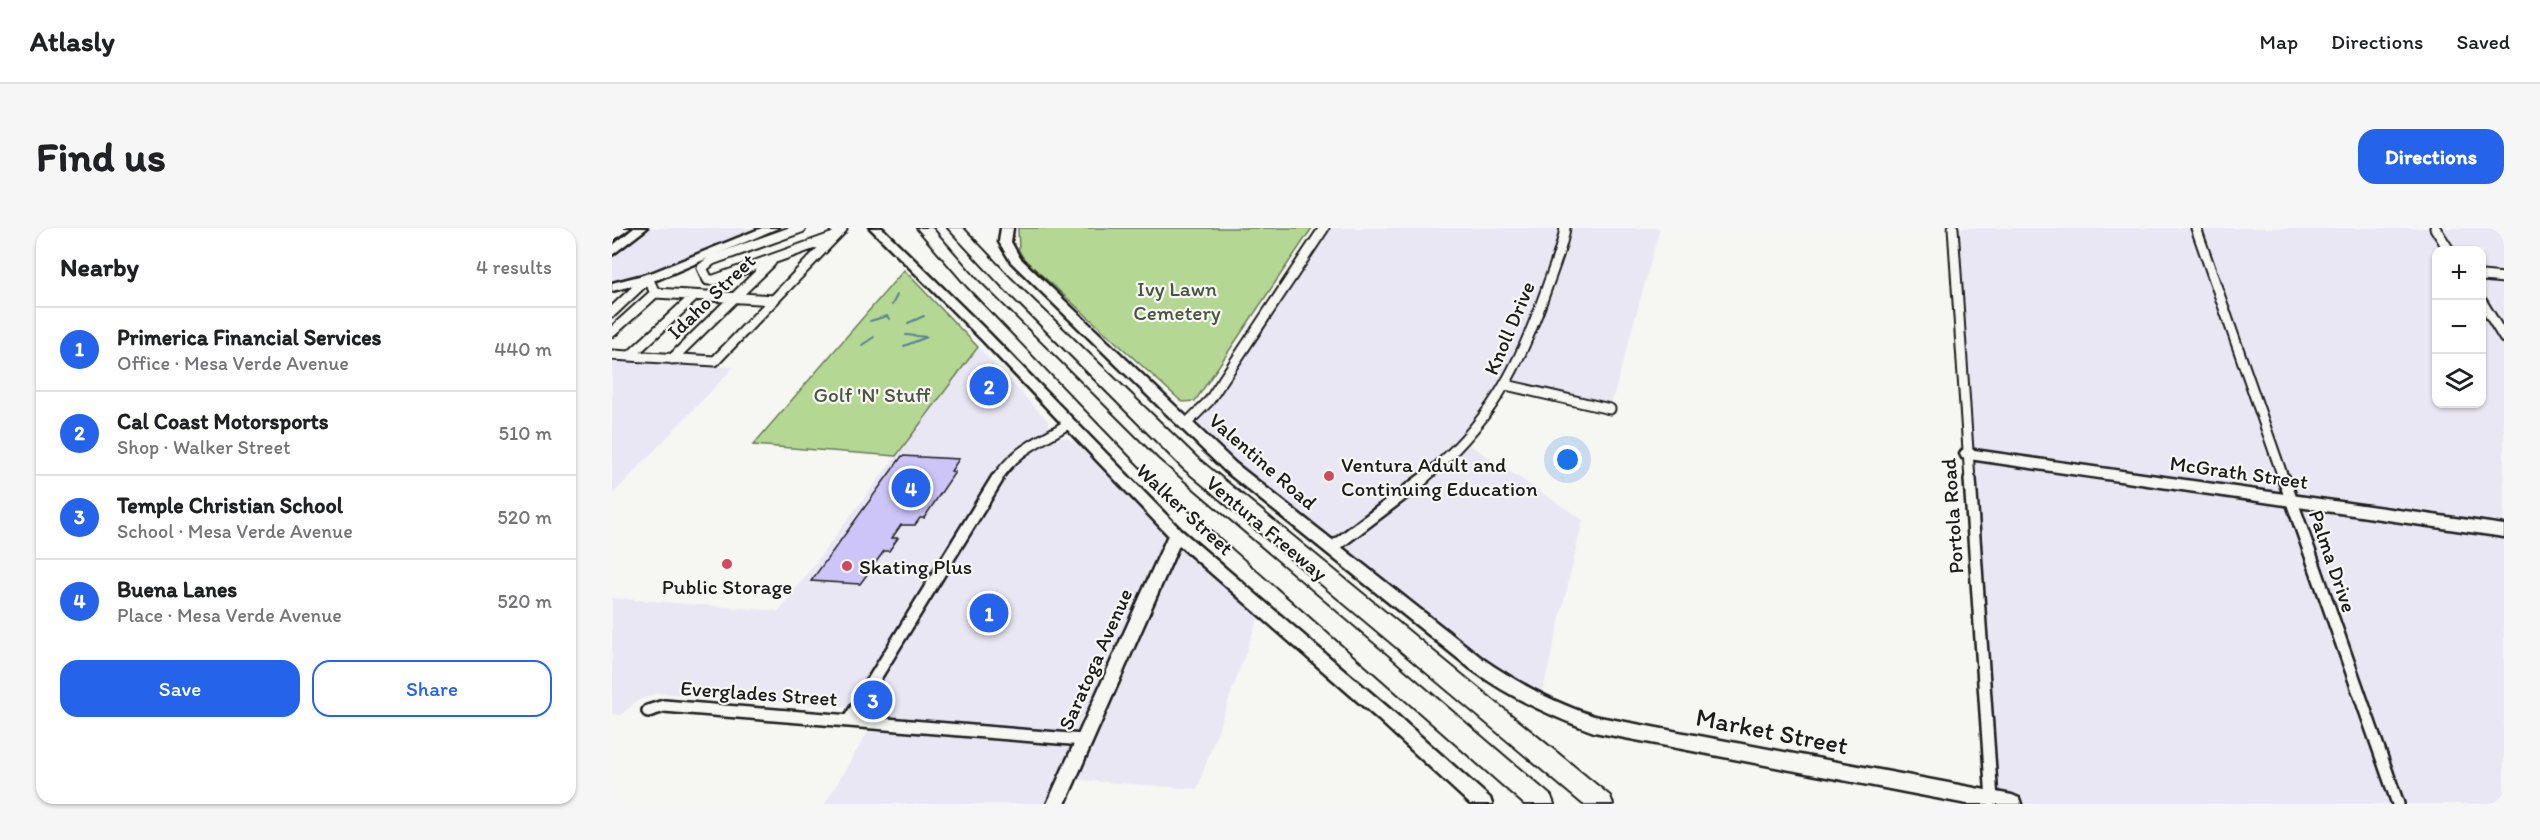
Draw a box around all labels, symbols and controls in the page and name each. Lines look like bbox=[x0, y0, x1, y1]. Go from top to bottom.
text: Atlasly bbox=[30, 24, 115, 58]
text: Map bbox=[2260, 29, 2298, 54]
text: Directions bbox=[2331, 29, 2423, 54]
text: Saved bbox=[2456, 29, 2510, 54]
button: Directions bbox=[2358, 129, 2504, 184]
text: Find us bbox=[36, 131, 166, 182]
map controls bbox=[2432, 246, 2486, 408]
button: + bbox=[2432, 246, 2486, 300]
street label: Idaho Street bbox=[662, 248, 760, 344]
text: Nearby bbox=[60, 251, 139, 283]
text: 4 results bbox=[476, 255, 552, 279]
park label: Ivy Lawn Cemetery bbox=[1133, 276, 1221, 325]
street label: Knoll Drive bbox=[1478, 277, 1540, 379]
button: − bbox=[2432, 300, 2486, 354]
text: Primerica Financial Services bbox=[117, 324, 382, 351]
text: 1 bbox=[75, 337, 84, 361]
text: 440 m bbox=[494, 337, 552, 361]
text: Office · Mesa Verde Avenue bbox=[117, 351, 349, 375]
button: layers bbox=[2432, 354, 2486, 408]
pin: 2 bbox=[970, 364, 1009, 408]
park label: Golf 'N' Stuff bbox=[813, 382, 931, 407]
street label: Valentine Road bbox=[1204, 407, 1322, 515]
text: Cal Coast Motorsports bbox=[117, 408, 329, 435]
text: 2 bbox=[74, 421, 85, 445]
text: 510 m bbox=[499, 421, 552, 445]
text: Shop · Walker Street bbox=[117, 435, 291, 459]
your location bbox=[1553, 445, 1582, 474]
street label: McGrath Street bbox=[2168, 450, 2310, 494]
place label: Ventura Adult and Continuing Education bbox=[1341, 452, 1538, 501]
street label: Portola Road bbox=[1935, 457, 1969, 575]
street label: Walker Street bbox=[1131, 458, 1239, 560]
pin: 4 bbox=[892, 466, 930, 510]
marker: Ventura Adult and Continuing Education bbox=[1322, 469, 1336, 483]
street label: Ventura Freeway bbox=[1201, 470, 1333, 586]
text: Temple Christian School bbox=[117, 492, 343, 519]
text: 3 bbox=[74, 505, 85, 529]
text: 520 m bbox=[497, 505, 552, 529]
street label: Palma Drive bbox=[2304, 506, 2362, 616]
text: School · Mesa Verde Avenue bbox=[117, 519, 353, 543]
place label: Skating Plus bbox=[859, 554, 972, 579]
marker: Public Storage bbox=[720, 557, 734, 571]
marker: Skating Plus bbox=[840, 559, 854, 573]
place label: Public Storage bbox=[662, 574, 792, 599]
text: Buena Lanes bbox=[117, 576, 237, 603]
street label: Saratoga Avenue bbox=[1053, 584, 1137, 734]
text: 4 bbox=[73, 589, 86, 613]
text: 520 m bbox=[497, 589, 552, 613]
pin: 1 bbox=[970, 590, 1009, 636]
text: Place · Mesa Verde Avenue bbox=[117, 603, 342, 627]
button: Save bbox=[60, 660, 300, 717]
button: Share bbox=[312, 660, 552, 717]
street label: Everglades Street bbox=[680, 675, 838, 711]
pin: 3 bbox=[854, 678, 892, 722]
street label: Market Street bbox=[1693, 701, 1851, 761]

